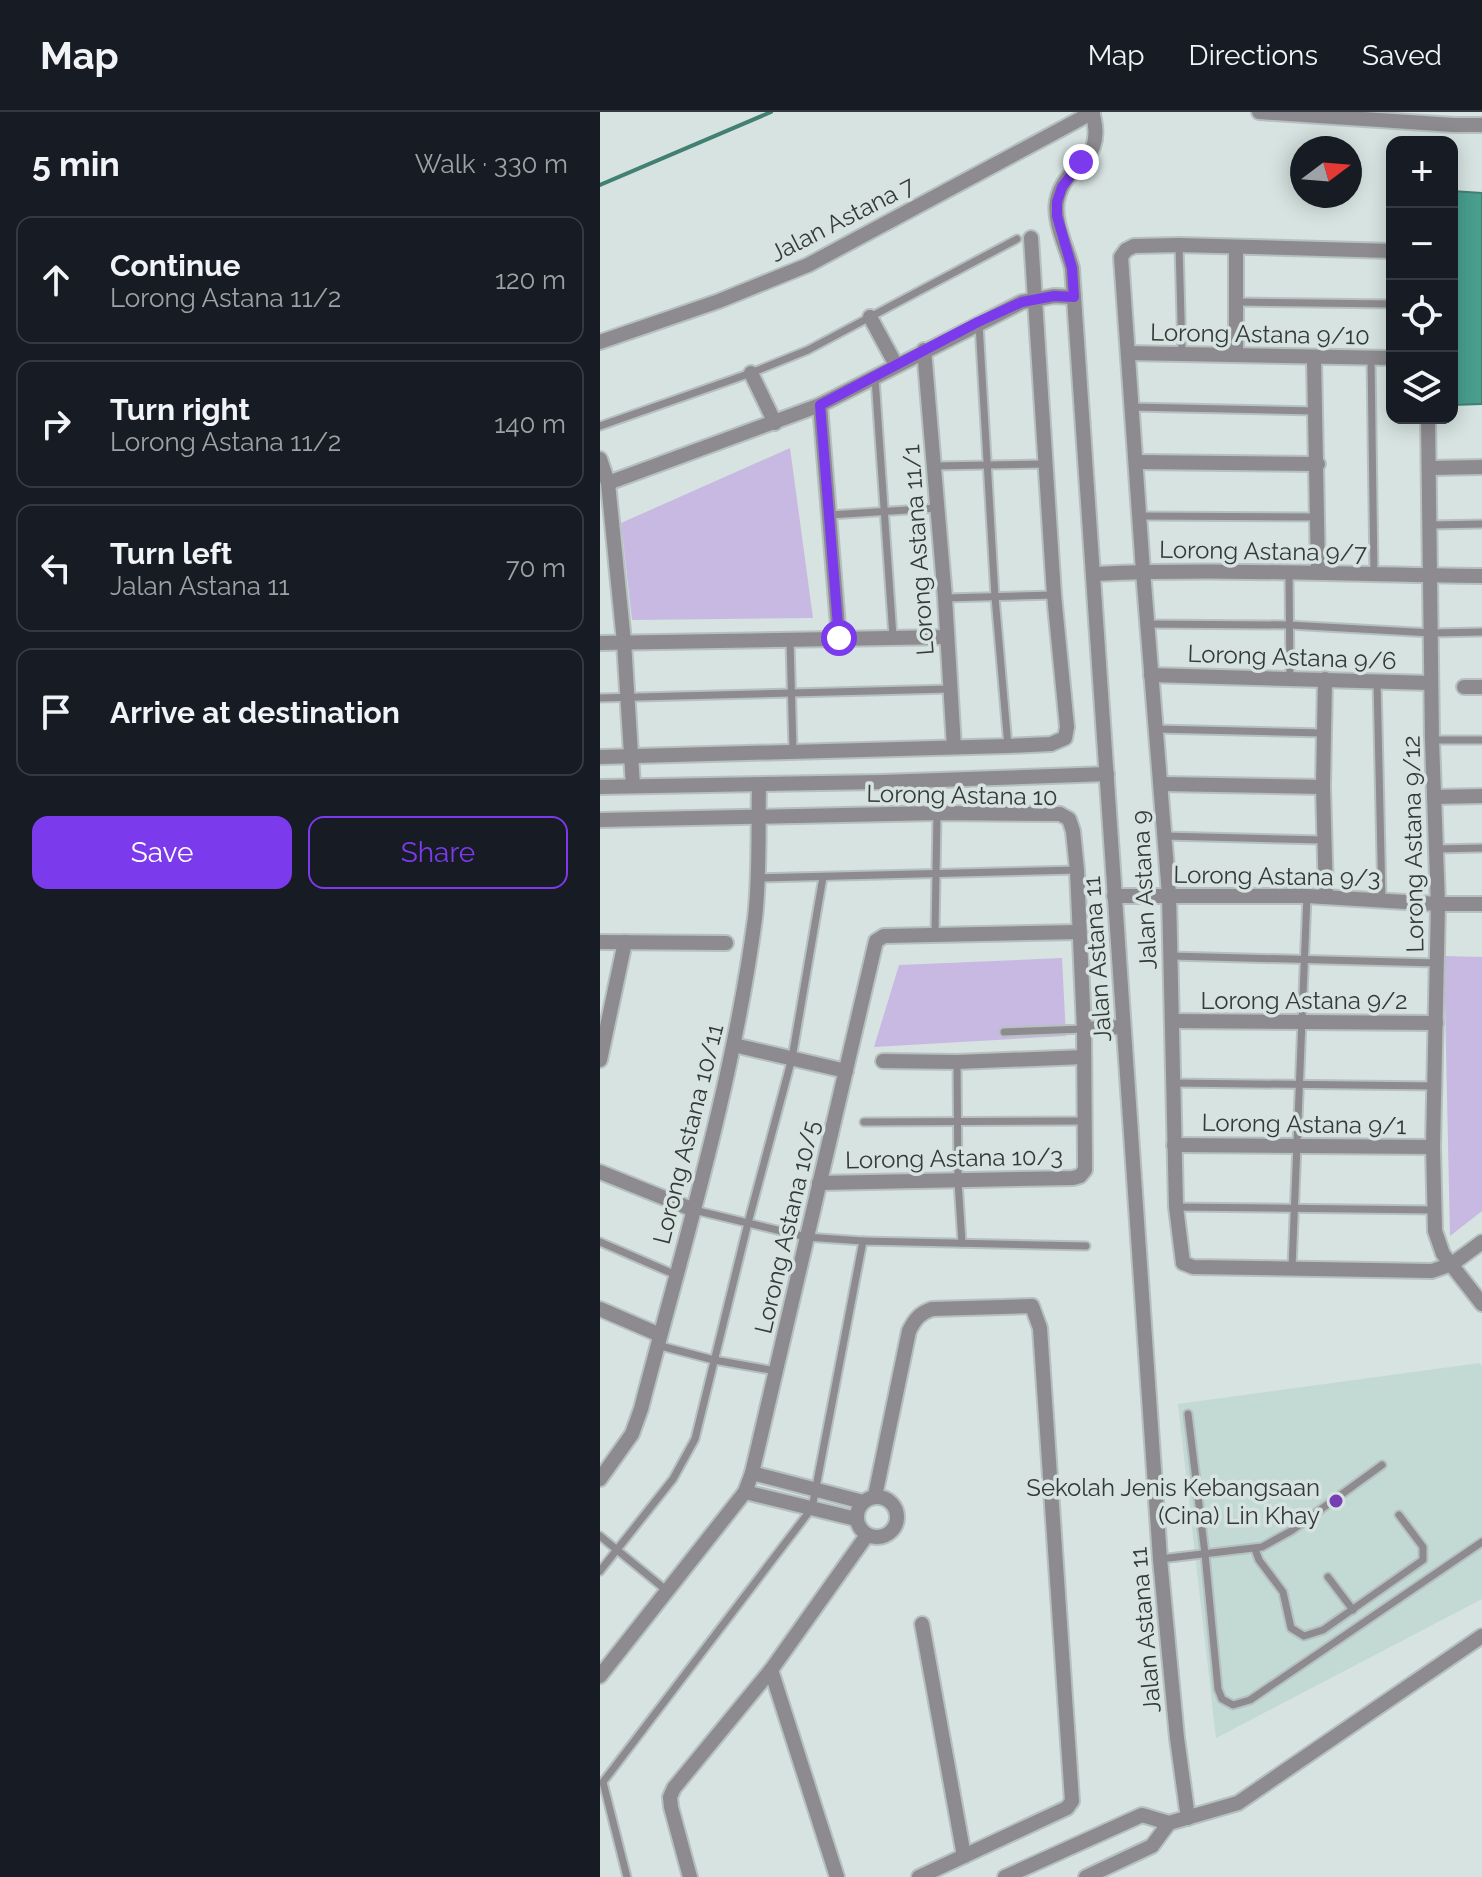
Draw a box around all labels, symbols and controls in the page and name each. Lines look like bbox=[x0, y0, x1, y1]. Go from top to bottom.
text: Map bbox=[40, 33, 119, 78]
text: Map bbox=[1088, 39, 1145, 72]
text: Directions bbox=[1189, 39, 1318, 72]
text: Saved bbox=[1362, 39, 1442, 72]
north arrow bbox=[1290, 136, 1362, 208]
map controls bbox=[1386, 136, 1458, 424]
button: + bbox=[1386, 136, 1458, 208]
text: 5 min bbox=[32, 144, 120, 184]
route end bbox=[1063, 144, 1099, 180]
text: Walk · 330 m bbox=[415, 149, 568, 179]
street label: Jalan Astana 7 bbox=[765, 170, 919, 268]
button: − bbox=[1386, 208, 1458, 280]
text: Continue bbox=[110, 248, 241, 283]
icon: ahead bbox=[34, 258, 78, 302]
text: 120 m bbox=[495, 265, 566, 295]
button: locate bbox=[1386, 280, 1458, 352]
text: Lorong Astana 11/2 bbox=[110, 283, 341, 313]
street label: Lorong Astana 9/10 bbox=[1150, 318, 1370, 350]
button: layers bbox=[1386, 352, 1458, 424]
text: Turn right bbox=[110, 392, 250, 427]
icon: right bbox=[34, 402, 78, 446]
text: 140 m bbox=[494, 409, 566, 439]
text: Lorong Astana 11/2 bbox=[110, 427, 341, 457]
street label: Lorong Astana 11/1 bbox=[896, 444, 940, 656]
street label: Lorong Astana 9/7 bbox=[1159, 535, 1367, 567]
text: Turn left bbox=[110, 536, 232, 571]
icon: left bbox=[34, 546, 78, 590]
text: 70 m bbox=[506, 553, 566, 583]
text: Jalan Astana 11 bbox=[110, 571, 290, 601]
route start bbox=[821, 620, 857, 656]
street label: Lorong Astana 9/6 bbox=[1187, 639, 1397, 675]
icon: arrive bbox=[34, 690, 78, 734]
text: Arrive at destination bbox=[110, 695, 400, 730]
street label: Lorong Astana 9/12 bbox=[1397, 735, 1429, 953]
street label: Lorong Astana 10 bbox=[866, 779, 1058, 811]
street label: Jalan Astana 9 bbox=[1125, 810, 1163, 970]
button: Save bbox=[32, 816, 292, 889]
button: Share bbox=[308, 816, 568, 889]
street label: Lorong Astana 9/3 bbox=[1173, 860, 1381, 892]
street label: Jalan Astana 11 bbox=[1077, 875, 1117, 1043]
street label: Lorong Astana 9/2 bbox=[1201, 986, 1407, 1015]
street label: Lorong Astana 10/11 bbox=[647, 1021, 729, 1247]
street label: Lorong Astana 9/1 bbox=[1201, 1108, 1407, 1140]
street label: Lorong Astana 10/5 bbox=[748, 1118, 826, 1336]
street label: Lorong Astana 10/3 bbox=[845, 1142, 1063, 1174]
place label: Sekolah Jenis Kebangsaan (Cina) Lin Khay bbox=[1026, 1473, 1320, 1530]
marker: Sekolah Jenis Kebangsaan (Cina) Lin Khay bbox=[1327, 1492, 1345, 1510]
street label: Jalan Astana 11 bbox=[1123, 1546, 1167, 1714]

